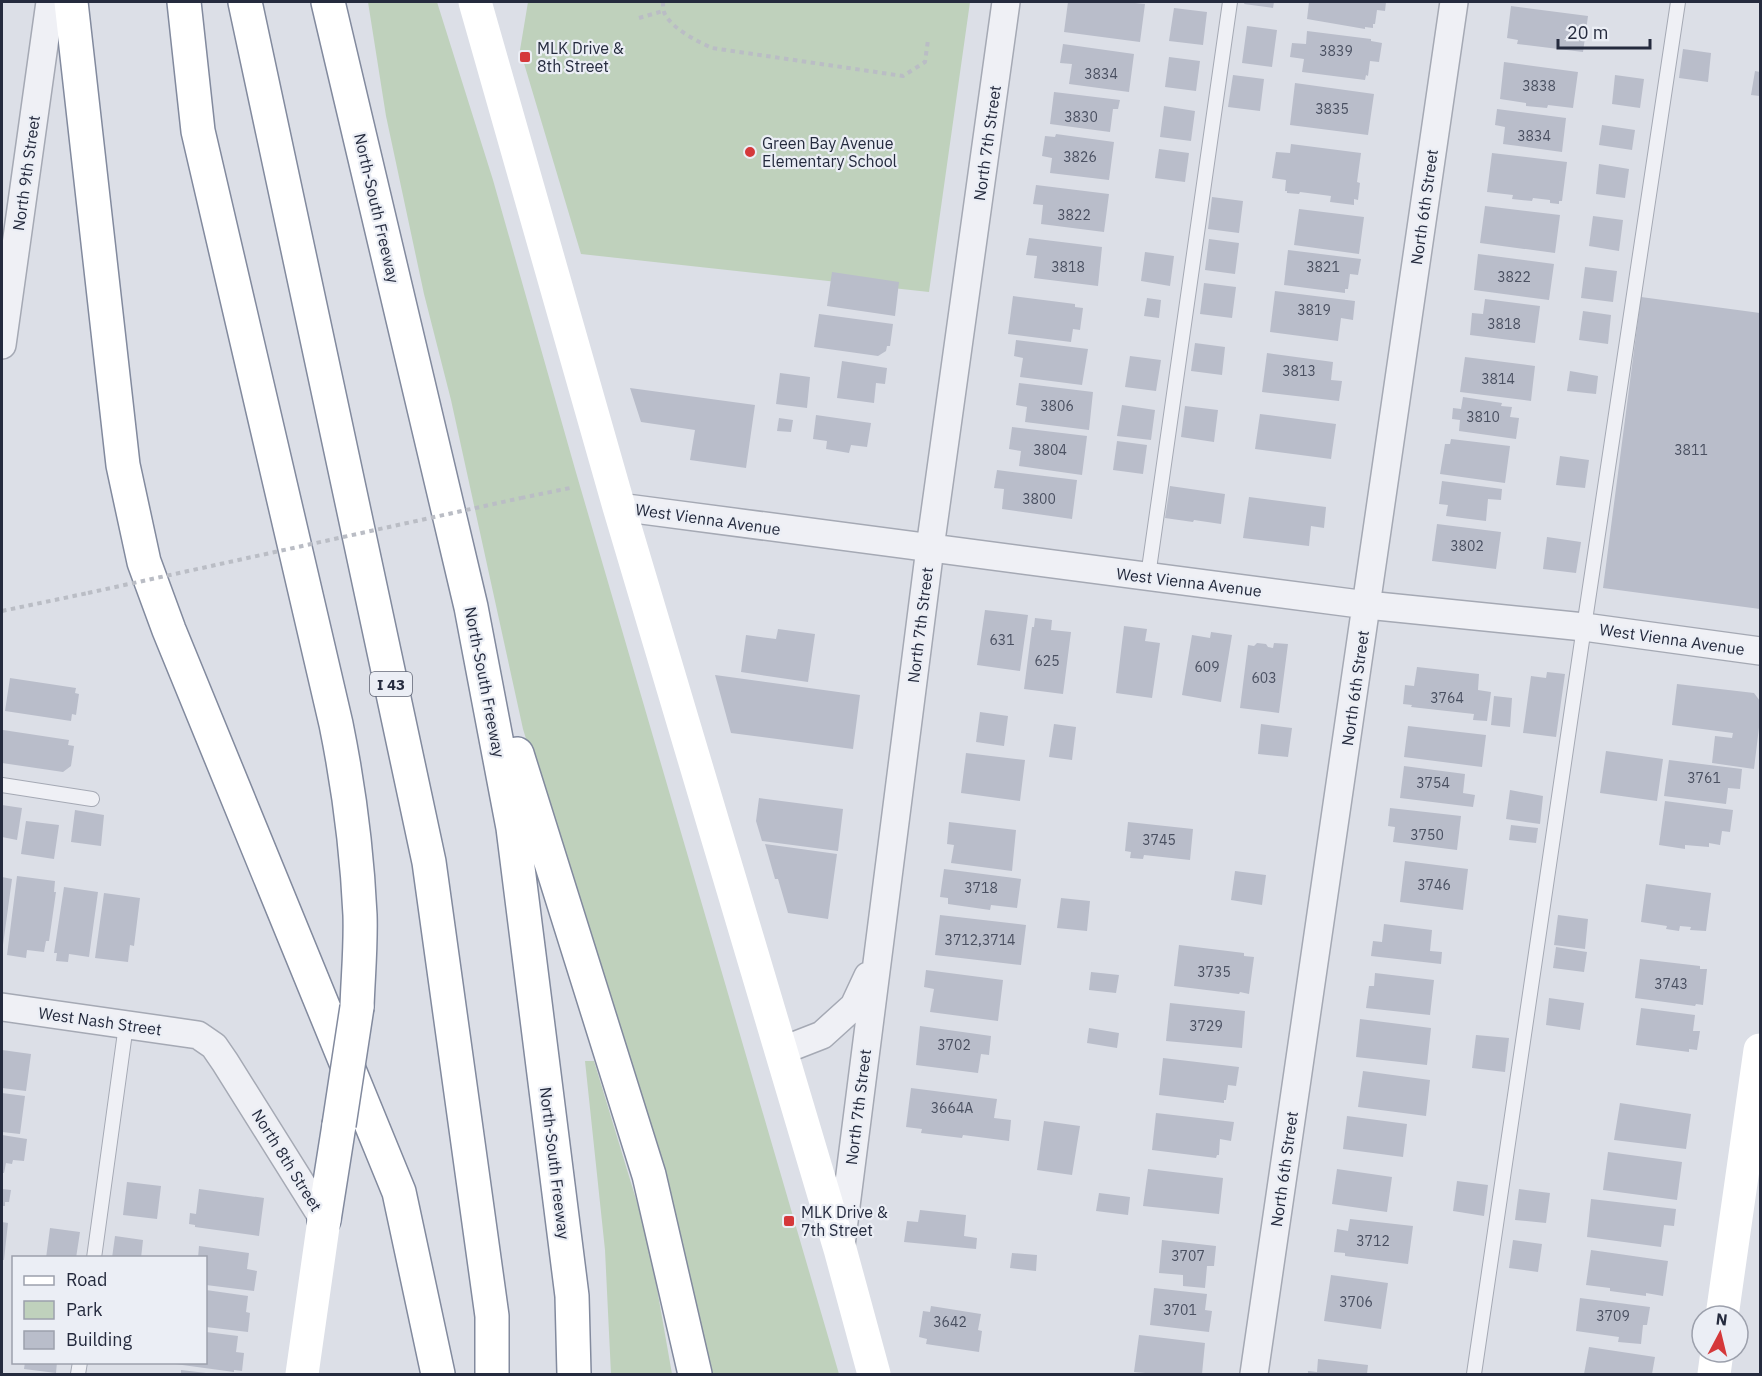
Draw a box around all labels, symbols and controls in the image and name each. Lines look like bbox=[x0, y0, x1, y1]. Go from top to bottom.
scale bar bbox=[1558, 12, 1650, 50]
text: 20 m bbox=[1567, 21, 1609, 44]
place label: MLK Drive & 8th Street bbox=[537, 38, 624, 76]
house number: 3839 bbox=[1319, 42, 1353, 60]
marker: MLK Drive & 8th Street bbox=[518, 50, 532, 64]
house number: 3834 bbox=[1084, 65, 1118, 83]
house number: 3838 bbox=[1522, 77, 1556, 95]
street label: North 7th Street bbox=[969, 84, 1005, 202]
house number: 3835 bbox=[1315, 100, 1349, 118]
house number: 3830 bbox=[1064, 108, 1098, 126]
street label: North 9th Street bbox=[8, 114, 44, 232]
house number: 3834 bbox=[1517, 127, 1551, 145]
street label: North-South Freeway bbox=[350, 131, 404, 285]
place label: Green Bay Avenue Elementary School bbox=[762, 133, 897, 171]
marker: Green Bay Avenue Elementary School bbox=[743, 145, 757, 159]
house number: 3826 bbox=[1063, 148, 1097, 166]
street label: North 6th Street bbox=[1406, 148, 1442, 266]
house number: 3822 bbox=[1057, 206, 1091, 224]
house number: 3818 bbox=[1051, 258, 1085, 276]
house number: 3821 bbox=[1306, 258, 1340, 276]
house number: 3822 bbox=[1497, 268, 1531, 286]
house number: 3819 bbox=[1297, 301, 1331, 319]
house number: 3818 bbox=[1487, 315, 1521, 333]
house number: 3813 bbox=[1282, 362, 1316, 380]
house number: 3814 bbox=[1481, 370, 1515, 388]
house number: 3806 bbox=[1040, 397, 1074, 415]
house number: 3810 bbox=[1466, 408, 1500, 426]
house number: 3804 bbox=[1033, 441, 1067, 459]
house number: 3811 bbox=[1674, 441, 1708, 459]
house number: 3800 bbox=[1022, 490, 1056, 508]
street label: West Vienna Avenue bbox=[634, 499, 782, 539]
house number: 3802 bbox=[1450, 537, 1484, 555]
street label: West Vienna Avenue bbox=[1115, 563, 1263, 601]
street label: North 7th Street bbox=[903, 566, 937, 684]
street label: North-South Freeway bbox=[461, 605, 509, 759]
street label: West Vienna Avenue bbox=[1598, 619, 1746, 659]
street label: North 6th Street bbox=[1337, 629, 1373, 747]
house number: 631 bbox=[989, 631, 1015, 649]
house number: 625 bbox=[1034, 652, 1060, 670]
house number: 609 bbox=[1194, 658, 1220, 676]
house number: 603 bbox=[1251, 669, 1277, 687]
road number: I 43 bbox=[370, 672, 412, 696]
house number: 3764 bbox=[1430, 689, 1464, 707]
house number: 3761 bbox=[1687, 769, 1721, 787]
house number: 3754 bbox=[1416, 774, 1450, 792]
house number: 3750 bbox=[1410, 826, 1444, 844]
house number: 3745 bbox=[1142, 831, 1176, 849]
house number: 3746 bbox=[1417, 876, 1451, 894]
house number: 3718 bbox=[964, 879, 998, 897]
house number: 3712,3714 bbox=[944, 931, 1016, 949]
house number: 3735 bbox=[1197, 963, 1231, 981]
house number: 3743 bbox=[1654, 975, 1688, 993]
street label: West Nash Street bbox=[37, 1002, 163, 1040]
house number: 3729 bbox=[1189, 1017, 1223, 1035]
house number: 3702 bbox=[937, 1036, 971, 1054]
street label: North 7th Street bbox=[841, 1048, 875, 1166]
street label: North-South Freeway bbox=[536, 1086, 574, 1240]
house number: 3664A bbox=[931, 1099, 973, 1117]
street label: North 8th Street bbox=[248, 1105, 326, 1215]
street label: North 6th Street bbox=[1266, 1110, 1302, 1228]
place label: MLK Drive & 7th Street bbox=[801, 1202, 888, 1240]
marker: MLK Drive & 7th Street bbox=[782, 1214, 796, 1228]
house number: 3712 bbox=[1356, 1232, 1390, 1250]
house number: 3707 bbox=[1171, 1247, 1205, 1265]
legend bbox=[12, 1256, 207, 1364]
text: Road bbox=[66, 1268, 107, 1291]
house number: 3706 bbox=[1339, 1293, 1373, 1311]
text: Park bbox=[66, 1298, 103, 1321]
house number: 3701 bbox=[1163, 1301, 1197, 1319]
north arrow bbox=[1690, 1304, 1750, 1364]
house number: 3709 bbox=[1596, 1307, 1630, 1325]
text: N bbox=[1715, 1308, 1729, 1330]
house number: 3642 bbox=[933, 1313, 967, 1331]
text: Building bbox=[66, 1328, 133, 1351]

